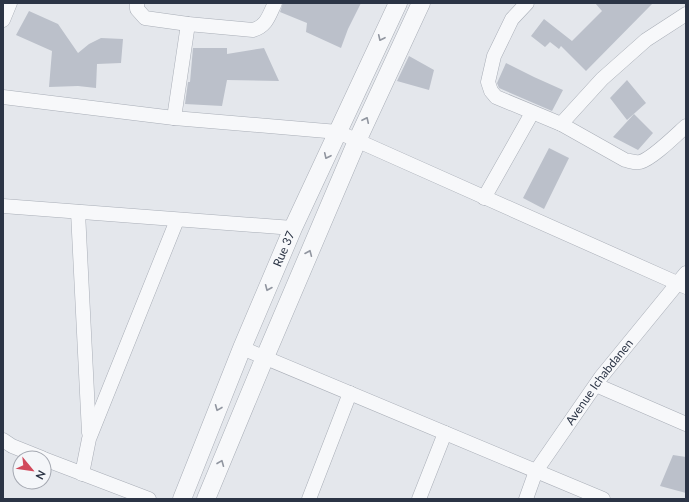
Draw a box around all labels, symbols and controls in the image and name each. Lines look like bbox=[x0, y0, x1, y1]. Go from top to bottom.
one-way arrow bbox=[378, 34, 386, 42]
one-way arrow bbox=[361, 117, 369, 125]
one-way arrow bbox=[324, 152, 332, 160]
street label: Rue 37 bbox=[269, 229, 298, 269]
one-way arrow bbox=[304, 249, 312, 257]
one-way arrow bbox=[265, 283, 273, 291]
street label: Avenue Ichabdanen bbox=[562, 336, 636, 428]
one-way arrow bbox=[215, 403, 223, 411]
north arrow bbox=[12, 450, 52, 490]
one-way arrow bbox=[217, 459, 225, 466]
text: N bbox=[33, 468, 49, 482]

